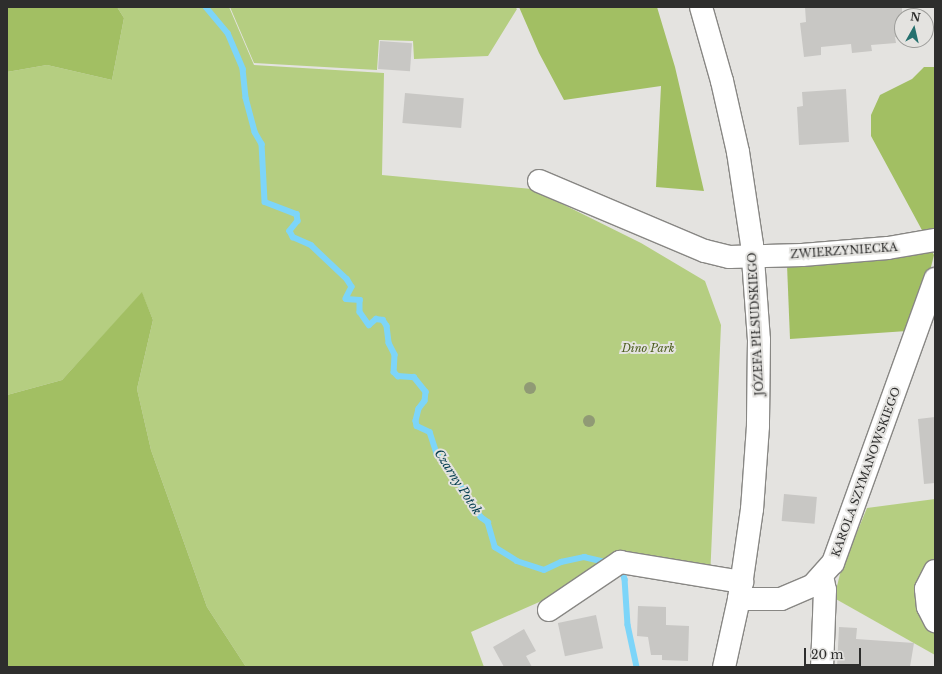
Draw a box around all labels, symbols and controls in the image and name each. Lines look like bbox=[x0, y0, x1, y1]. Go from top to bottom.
north arrow bbox=[894, 8, 934, 48]
text: N bbox=[909, 9, 922, 25]
street label: ZWIERZYNIECKA bbox=[790, 241, 898, 261]
street label: JÓZEFA PIŁSUDSKIEGO bbox=[746, 252, 766, 396]
park label: Dino Park bbox=[622, 341, 674, 355]
street label: KAROLA SZYMANOWSKIEGO bbox=[829, 385, 903, 559]
water label: Czarny Potok bbox=[432, 447, 484, 517]
scale bar bbox=[806, 640, 863, 666]
text: 20 m bbox=[811, 647, 843, 662]

